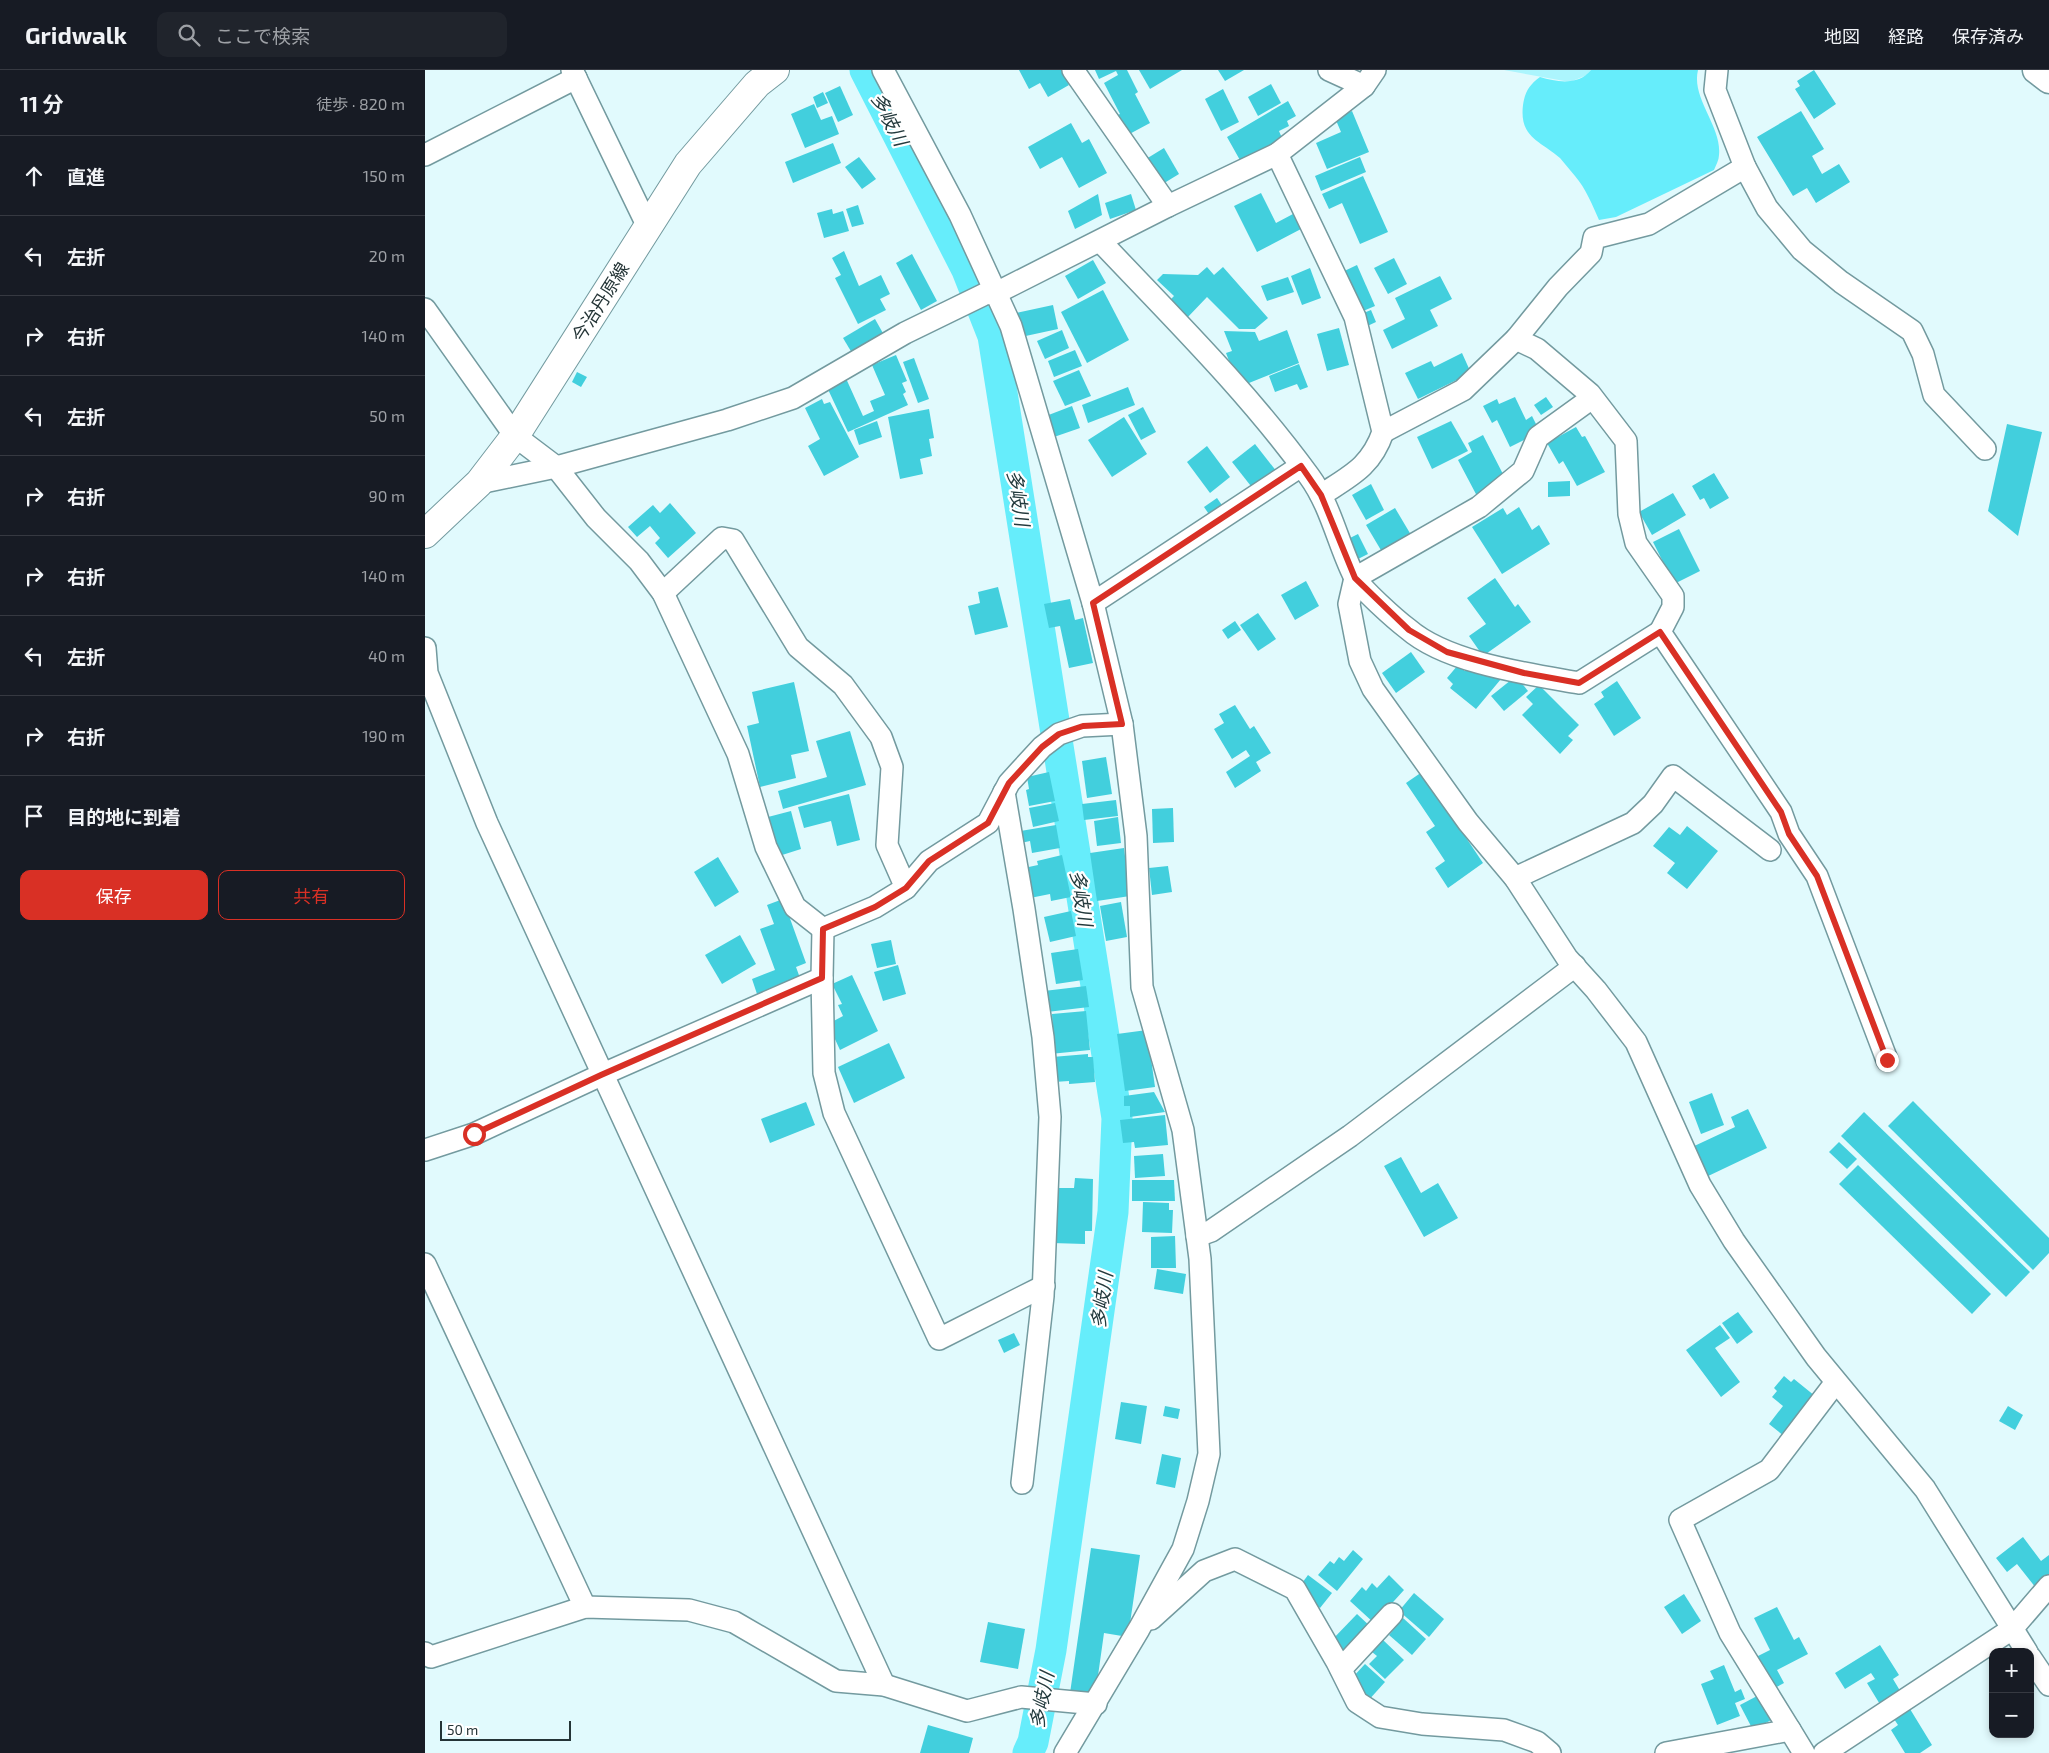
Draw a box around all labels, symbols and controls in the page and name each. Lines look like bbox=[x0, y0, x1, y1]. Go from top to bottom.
search box bbox=[157, 12, 507, 57]
text: Gridwalk bbox=[25, 20, 127, 49]
icon: search bbox=[175, 21, 203, 49]
text: ここで検索 bbox=[215, 24, 310, 47]
text: 地図 bbox=[1824, 25, 1860, 47]
text: 経路 bbox=[1888, 25, 1924, 47]
text: 保存済み bbox=[1952, 25, 2024, 47]
water label: 多岐川 bbox=[867, 88, 914, 151]
text: 11 分 bbox=[20, 91, 64, 116]
text: 徒歩 · 820 m bbox=[316, 94, 405, 113]
icon: ahead bbox=[20, 162, 48, 190]
text: 直進 bbox=[67, 165, 105, 188]
text: 150 m bbox=[363, 166, 405, 185]
icon: left bbox=[20, 242, 48, 270]
text: 左折 bbox=[67, 245, 105, 268]
text: 20 m bbox=[369, 246, 405, 265]
street label: 今治丹原線 bbox=[567, 258, 633, 346]
icon: right bbox=[20, 322, 48, 350]
text: 右折 bbox=[67, 325, 105, 348]
text: 140 m bbox=[362, 326, 405, 345]
icon: left bbox=[20, 402, 48, 430]
text: 左折 bbox=[67, 405, 105, 428]
text: 50 m bbox=[369, 406, 405, 425]
water label: 多岐川 bbox=[1003, 468, 1035, 530]
icon: right bbox=[20, 482, 48, 510]
text: 右折 bbox=[67, 485, 105, 508]
text: 90 m bbox=[369, 486, 405, 505]
icon: right bbox=[20, 562, 48, 590]
text: 右折 bbox=[67, 565, 105, 588]
text: 140 m bbox=[362, 566, 405, 585]
icon: left bbox=[20, 642, 48, 670]
text: 左折 bbox=[67, 645, 105, 668]
text: 40 m bbox=[368, 646, 405, 665]
icon: right bbox=[20, 722, 48, 750]
text: 右折 bbox=[67, 725, 105, 748]
text: 190 m bbox=[362, 726, 405, 745]
icon: arrive bbox=[20, 802, 48, 830]
text: 目的地に到着 bbox=[67, 805, 181, 828]
water label: 多岐川 bbox=[1066, 868, 1098, 930]
button: 保存 bbox=[20, 870, 208, 920]
button: 共有 bbox=[218, 870, 405, 920]
route end bbox=[1876, 1049, 1899, 1072]
route start bbox=[463, 1123, 486, 1146]
water label: 多岐川 bbox=[1086, 1268, 1117, 1330]
map controls bbox=[1989, 1648, 2034, 1738]
button: + bbox=[1989, 1648, 2034, 1693]
water label: 多岐川 bbox=[1024, 1668, 1058, 1730]
button: − bbox=[1989, 1693, 2034, 1738]
scale bar bbox=[440, 1718, 571, 1741]
text: 50 m bbox=[447, 1721, 478, 1738]

